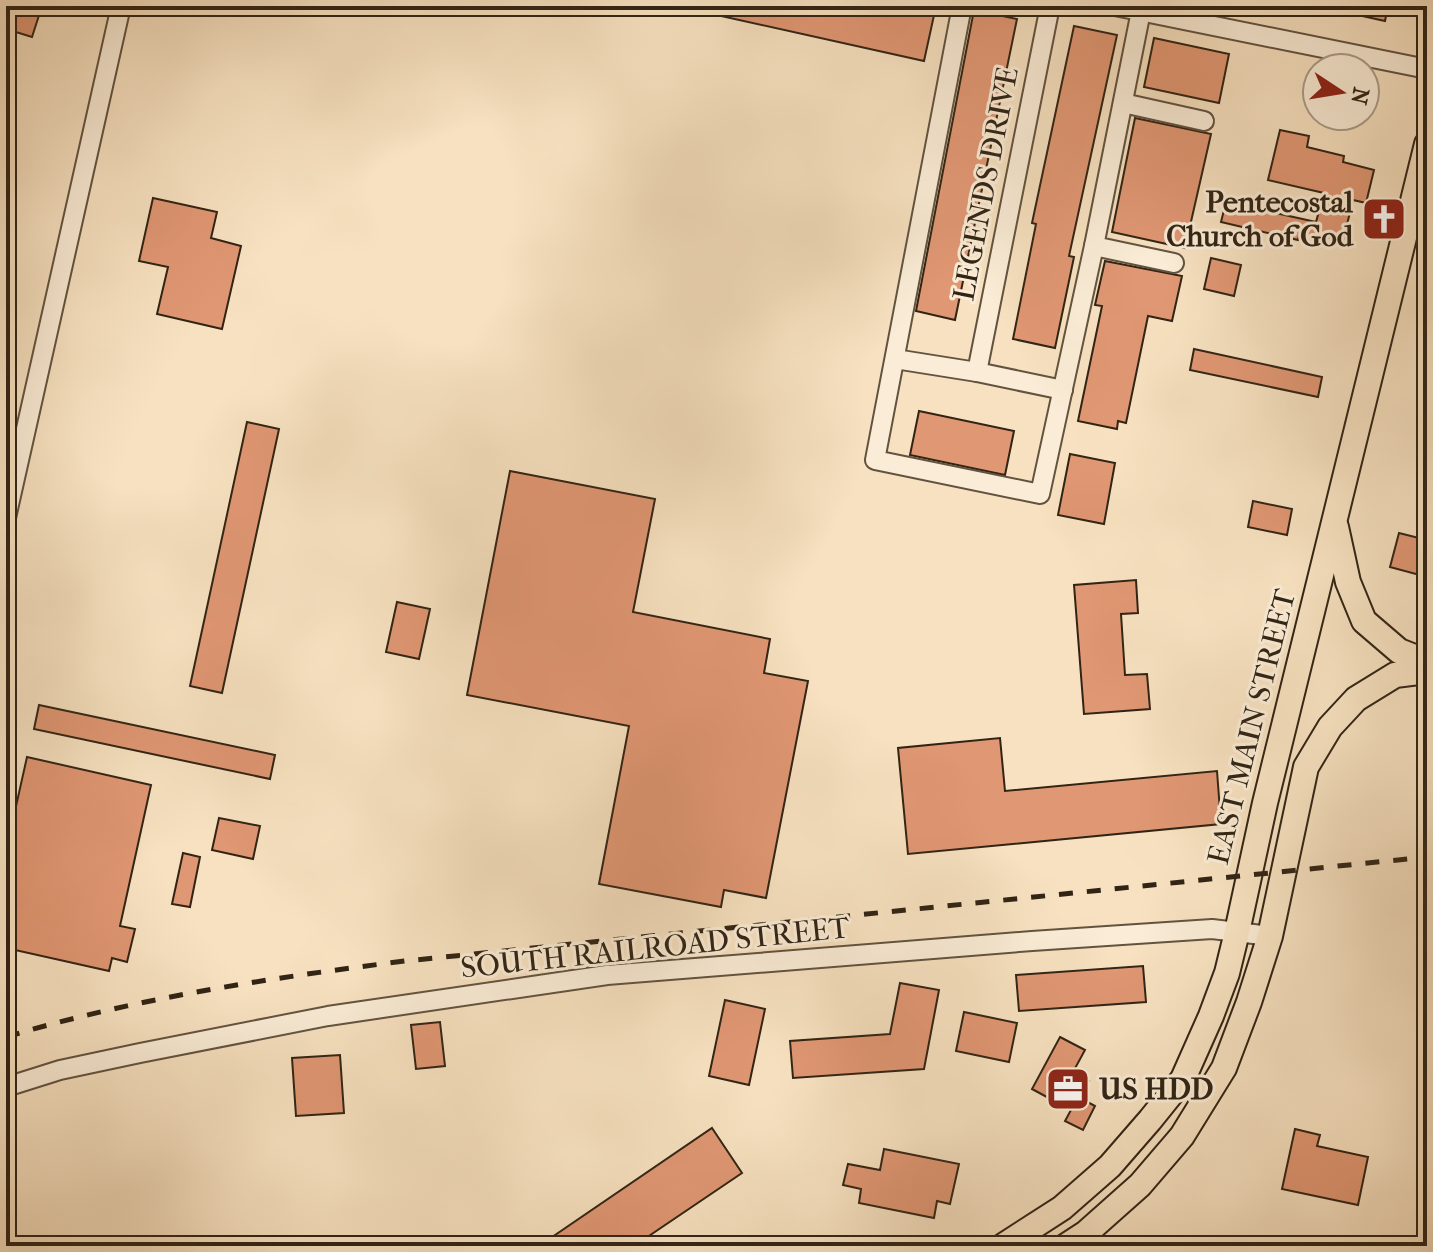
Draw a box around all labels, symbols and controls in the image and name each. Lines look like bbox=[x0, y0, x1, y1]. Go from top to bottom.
north arrow bbox=[1301, 52, 1381, 132]
street label: LEGENDS DRIVE bbox=[946, 64, 1026, 304]
text: N bbox=[1345, 85, 1374, 107]
place label: Pentecostal Church of God bbox=[1166, 185, 1355, 254]
church icon: Pentecostal Church of God bbox=[1360, 195, 1408, 243]
street label: EAST MAIN STREET bbox=[1201, 585, 1303, 868]
street label: SOUTH RAILROAD STREET bbox=[459, 910, 852, 986]
office icon: US HDD bbox=[1044, 1065, 1092, 1113]
place label: US HDD bbox=[1099, 1072, 1213, 1107]

